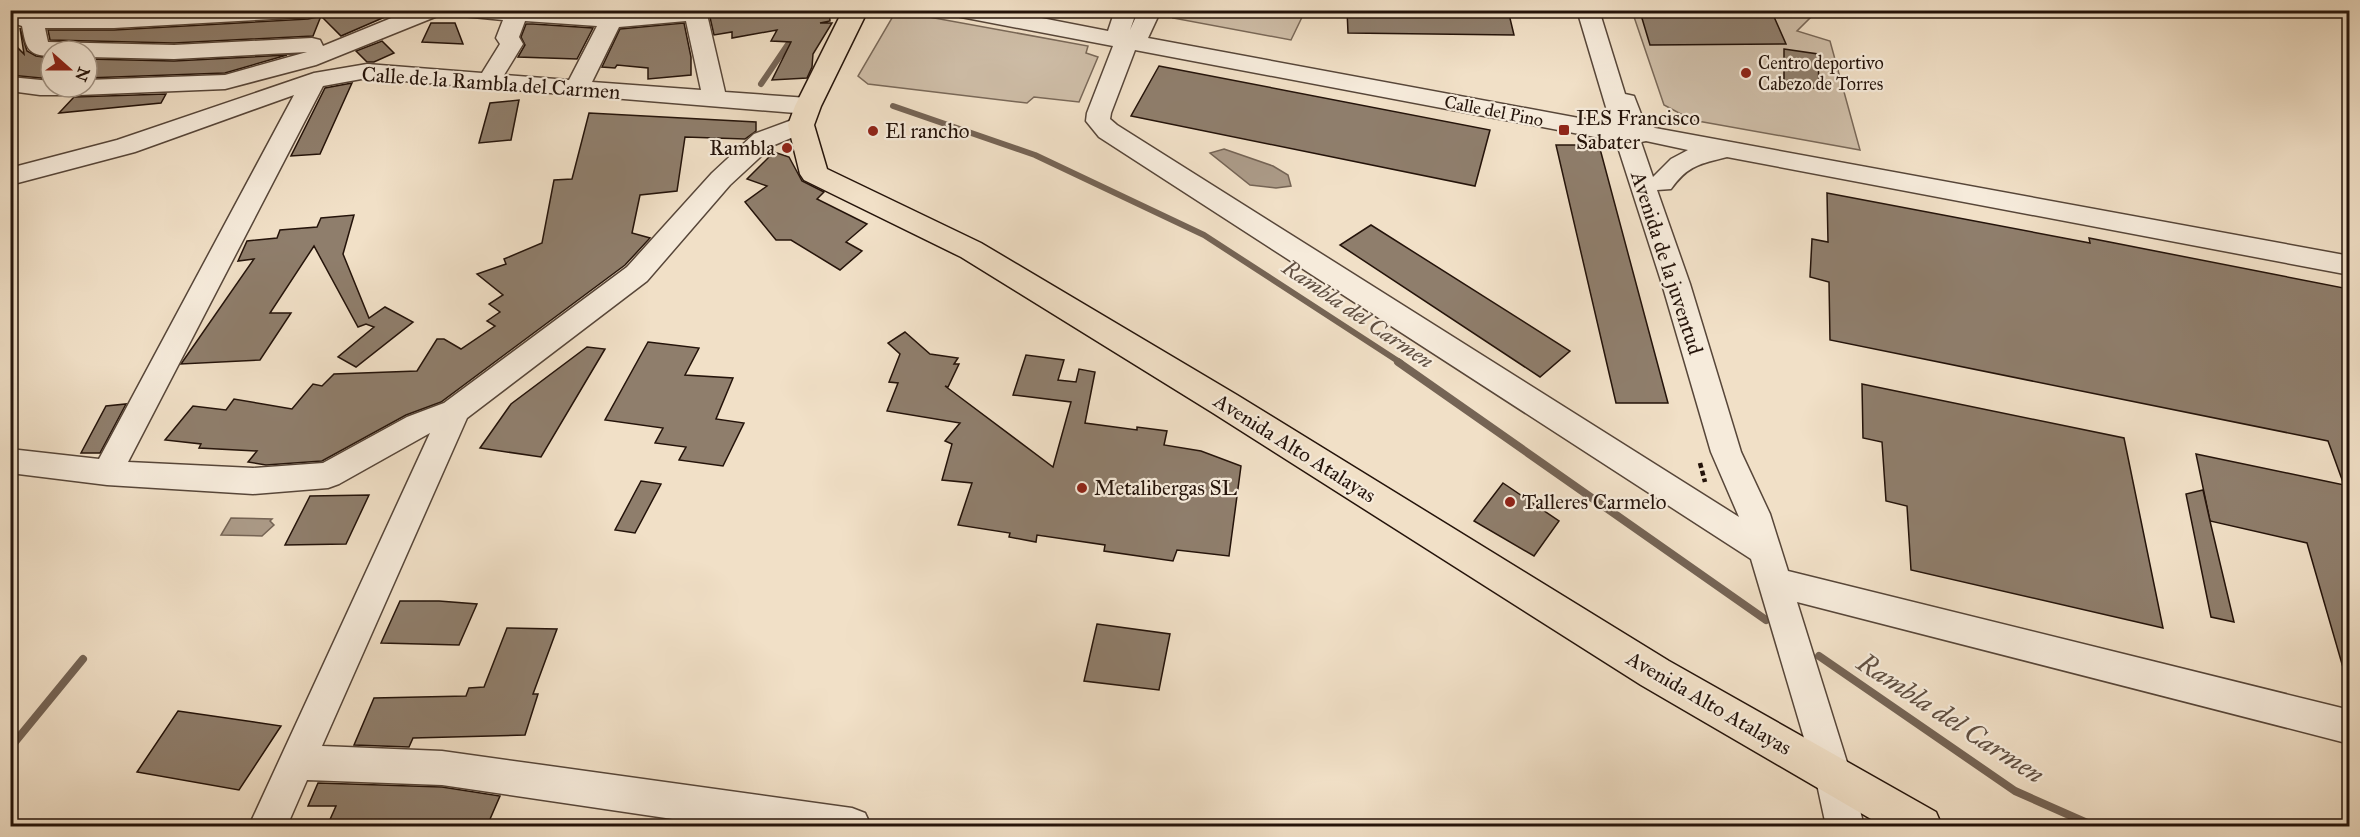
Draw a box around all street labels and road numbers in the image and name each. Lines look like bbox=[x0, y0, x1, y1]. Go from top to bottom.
street label: Calle de la Rambla del Carmen bbox=[361, 61, 621, 105]
street label: Calle del Pino bbox=[1443, 91, 1545, 131]
street label: Avenida de la juventud bbox=[1625, 167, 1709, 358]
street label: Avenida Alto Atalayas bbox=[1208, 387, 1381, 508]
street label: Avenida Alto Atalayas bbox=[1621, 645, 1796, 761]

